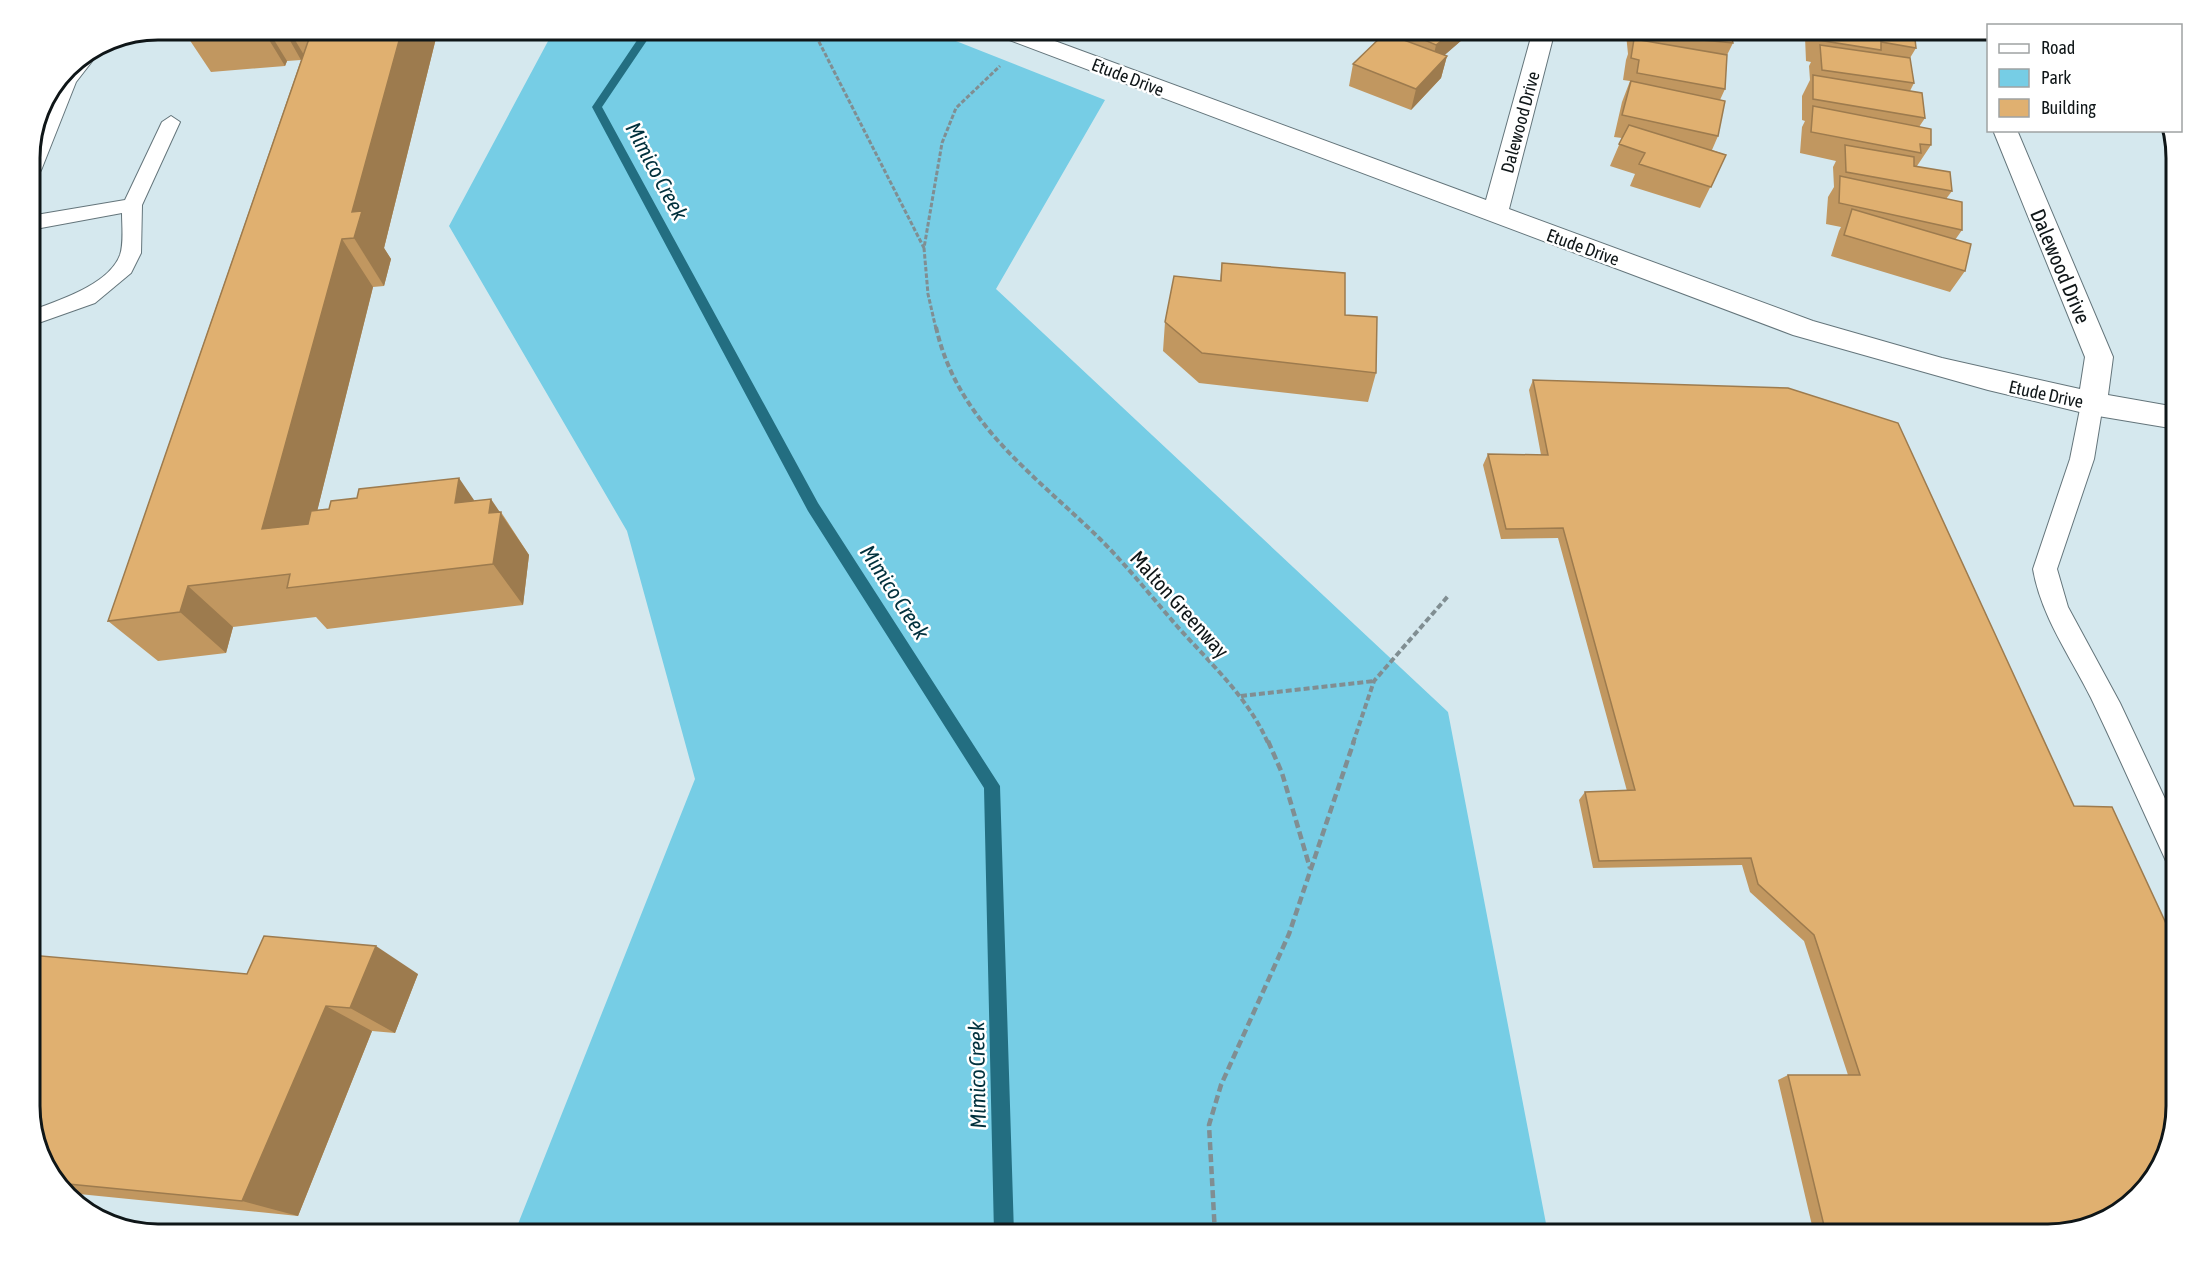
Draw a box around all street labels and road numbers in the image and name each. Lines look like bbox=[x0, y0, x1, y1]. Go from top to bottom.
street label: Etude Drive bbox=[1089, 54, 1167, 100]
street label: Dalewood Drive bbox=[1496, 69, 1544, 175]
street label: Dalewood Drive bbox=[2026, 205, 2096, 327]
street label: Etude Drive bbox=[1544, 224, 1622, 270]
street label: Etude Drive bbox=[2007, 376, 2085, 412]
street label: Malton Greenway bbox=[1126, 546, 1234, 663]

